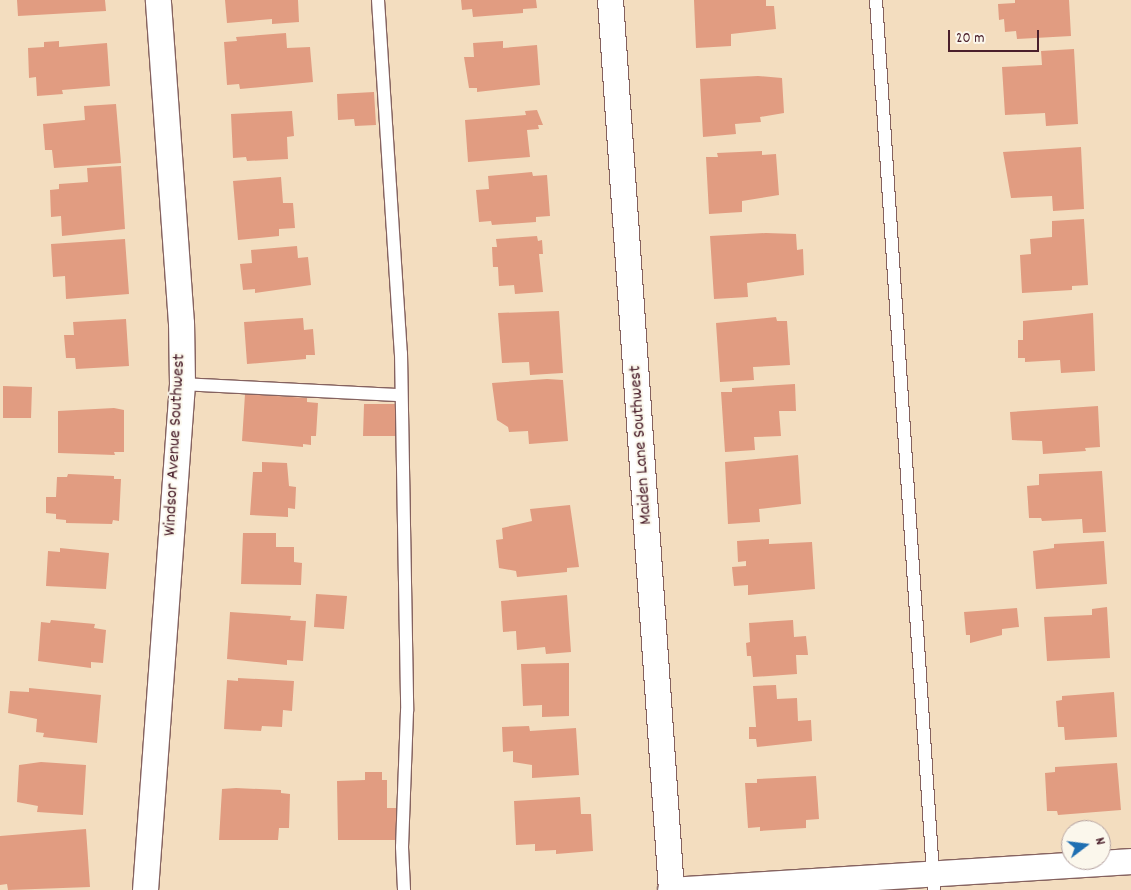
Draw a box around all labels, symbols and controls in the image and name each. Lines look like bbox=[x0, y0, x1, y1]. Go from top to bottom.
scale bar bbox=[951, 20, 1042, 52]
text: 20 m bbox=[956, 28, 984, 50]
street label: Windsor Avenue Southwest bbox=[160, 353, 192, 537]
street label: Maiden Lane Southwest bbox=[626, 365, 658, 525]
north arrow bbox=[1061, 820, 1111, 870]
text: N bbox=[1089, 835, 1110, 847]

